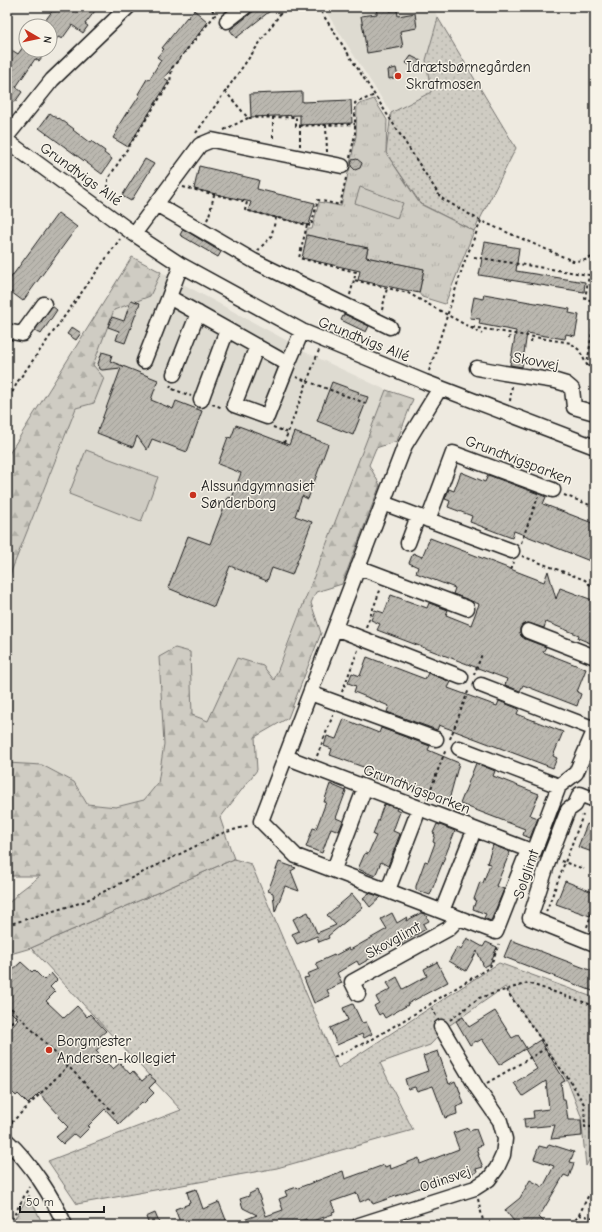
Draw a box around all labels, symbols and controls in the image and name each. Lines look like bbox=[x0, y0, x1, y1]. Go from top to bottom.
north arrow bbox=[18, 18, 58, 58]
text: N bbox=[40, 35, 54, 44]
place label: Idrætsbørnegården Skratmosen bbox=[406, 58, 531, 93]
marker: Idrætsbørnegården Skratmosen bbox=[393, 71, 403, 81]
street label: Grundtvigs Allé bbox=[37, 138, 126, 210]
street label: Grundtvigs Allé bbox=[316, 313, 413, 366]
street label: Skovvej bbox=[512, 348, 560, 374]
street label: Grundtvigsparken bbox=[463, 431, 575, 489]
place label: Alssundgymnasiet Sønderborg bbox=[201, 477, 315, 512]
marker: Alssundgymnasiet Sønderborg bbox=[188, 490, 198, 500]
street label: Grundtvigsparken bbox=[361, 760, 473, 818]
street label: Solglimt bbox=[509, 846, 543, 901]
street label: Skovglimt bbox=[362, 917, 424, 962]
place label: Borgmester Andersen-kollegiet bbox=[57, 1032, 176, 1067]
marker: Borgmester Andersen-kollegiet bbox=[44, 1045, 54, 1055]
street label: Odinsvej bbox=[417, 1162, 473, 1196]
scale bar bbox=[20, 1188, 104, 1214]
text: 50 m bbox=[26, 1195, 54, 1209]

